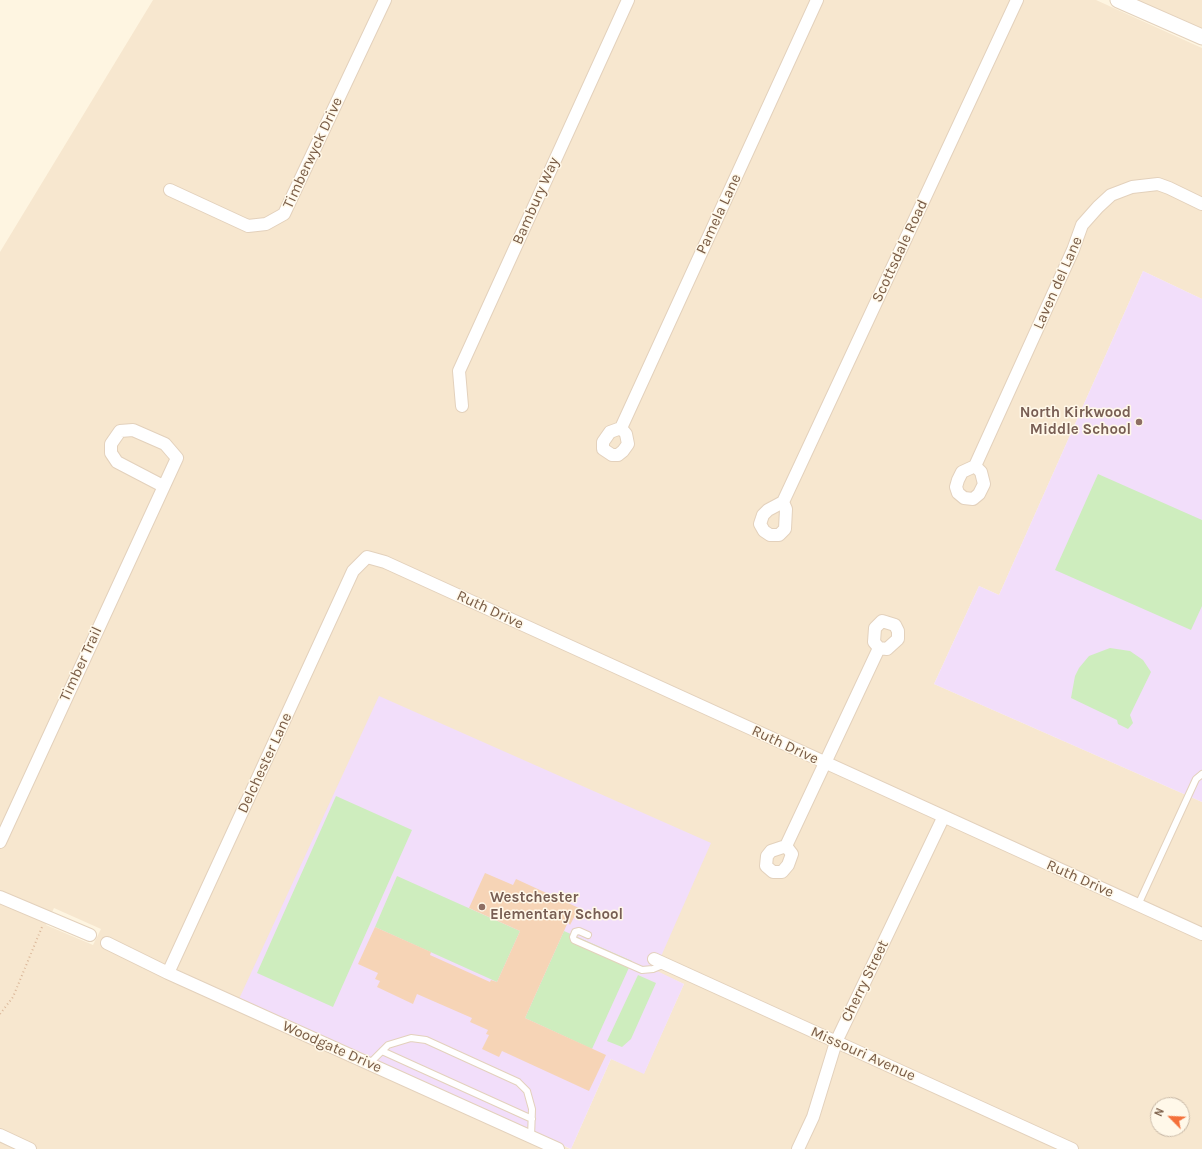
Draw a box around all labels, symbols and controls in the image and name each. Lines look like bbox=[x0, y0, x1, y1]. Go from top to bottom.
street label: Timberwyck Drive bbox=[279, 95, 347, 211]
street label: Bambury Way bbox=[509, 155, 563, 247]
street label: Pamela Lane bbox=[693, 171, 745, 257]
street label: Scottsdale Road bbox=[868, 197, 932, 305]
street label: Laven del Lane bbox=[1030, 234, 1086, 332]
place label: North Kirkwood Middle School bbox=[1020, 404, 1131, 439]
marker: North Kirkwood Middle School bbox=[1134, 417, 1144, 427]
street label: Ruth Drive bbox=[454, 587, 526, 633]
street label: Timber Trail bbox=[56, 624, 106, 704]
street label: Delchester Lane bbox=[234, 710, 296, 816]
street label: Ruth Drive bbox=[749, 722, 821, 768]
street label: Ruth Drive bbox=[1044, 856, 1116, 902]
place label: Westchester Elementary School bbox=[490, 889, 623, 924]
marker: Westchester Elementary School bbox=[477, 902, 487, 912]
street label: Cherry Street bbox=[838, 937, 892, 1025]
street label: Woodgate Drive bbox=[280, 1017, 384, 1077]
street label: Missouri Avenue bbox=[808, 1023, 918, 1085]
north arrow bbox=[1150, 1097, 1190, 1137]
text: N bbox=[1152, 1106, 1167, 1119]

